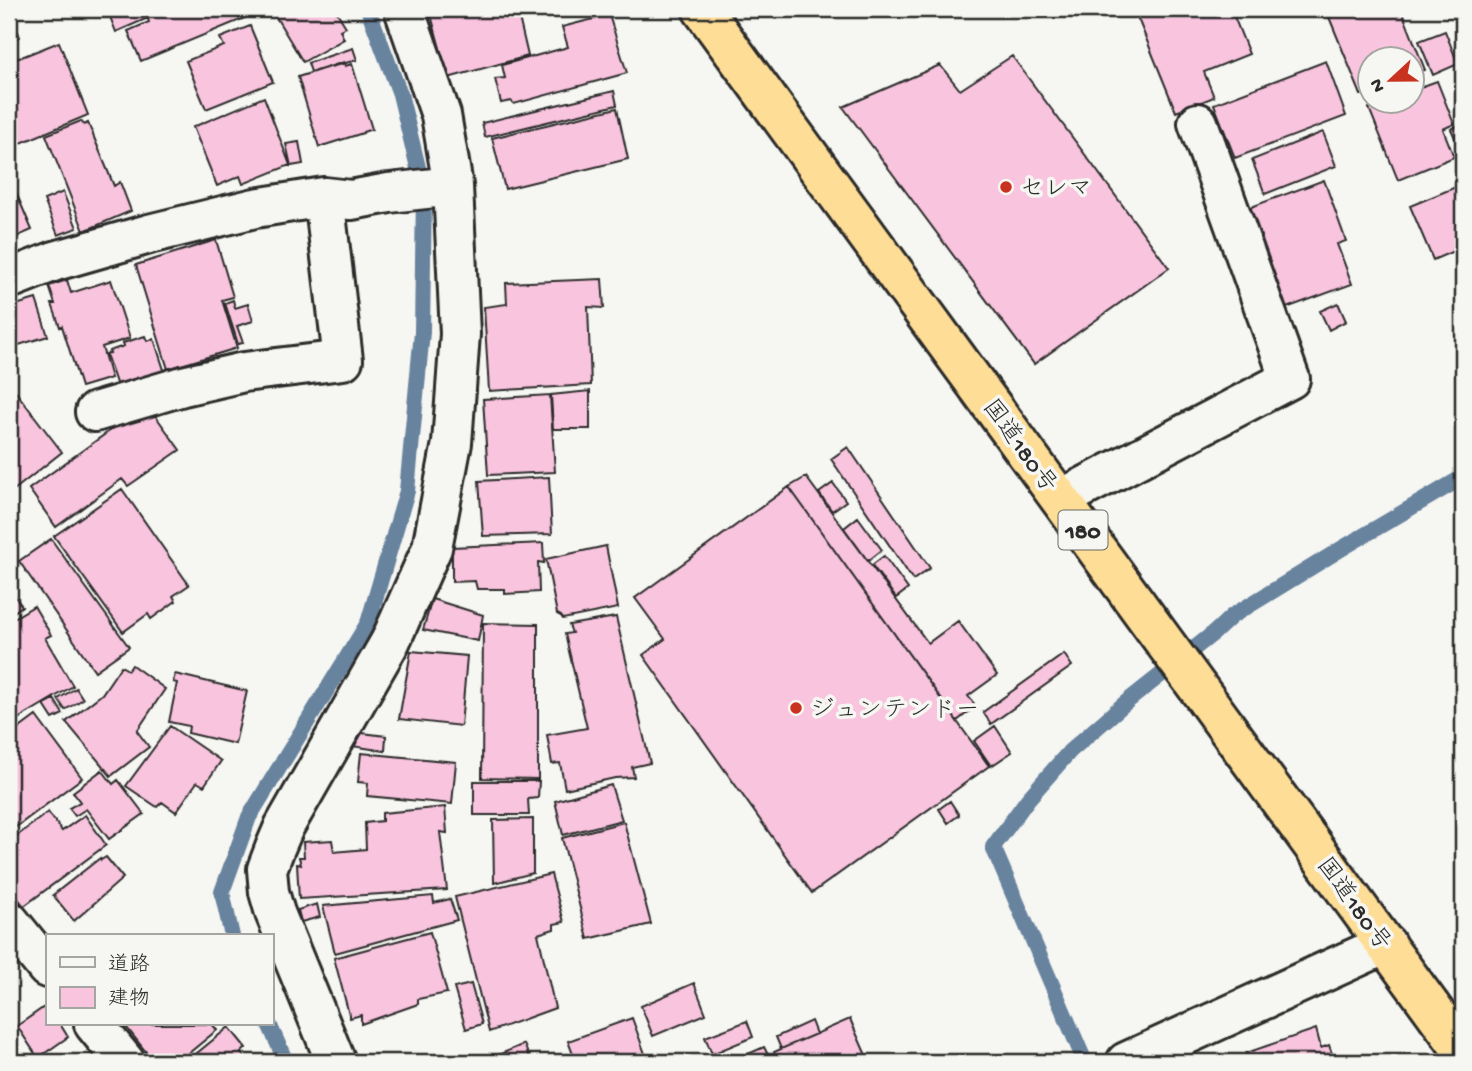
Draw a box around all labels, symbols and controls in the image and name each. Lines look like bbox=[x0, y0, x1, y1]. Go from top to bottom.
north arrow bbox=[1356, 46, 1426, 116]
text: N bbox=[1365, 75, 1391, 95]
place label: セレマ bbox=[1020, 176, 1092, 205]
marker: セレマ bbox=[998, 179, 1014, 195]
street label: 国道180号 bbox=[975, 394, 1063, 499]
road number: 180 bbox=[1058, 510, 1108, 550]
place label: ジュンテンドー bbox=[810, 697, 979, 726]
marker: ジュンテンドー bbox=[788, 700, 804, 716]
street label: 国道180号 bbox=[1309, 852, 1397, 957]
legend bbox=[46, 934, 273, 1026]
text: 道路 bbox=[108, 953, 150, 979]
text: 建物 bbox=[108, 987, 150, 1013]

